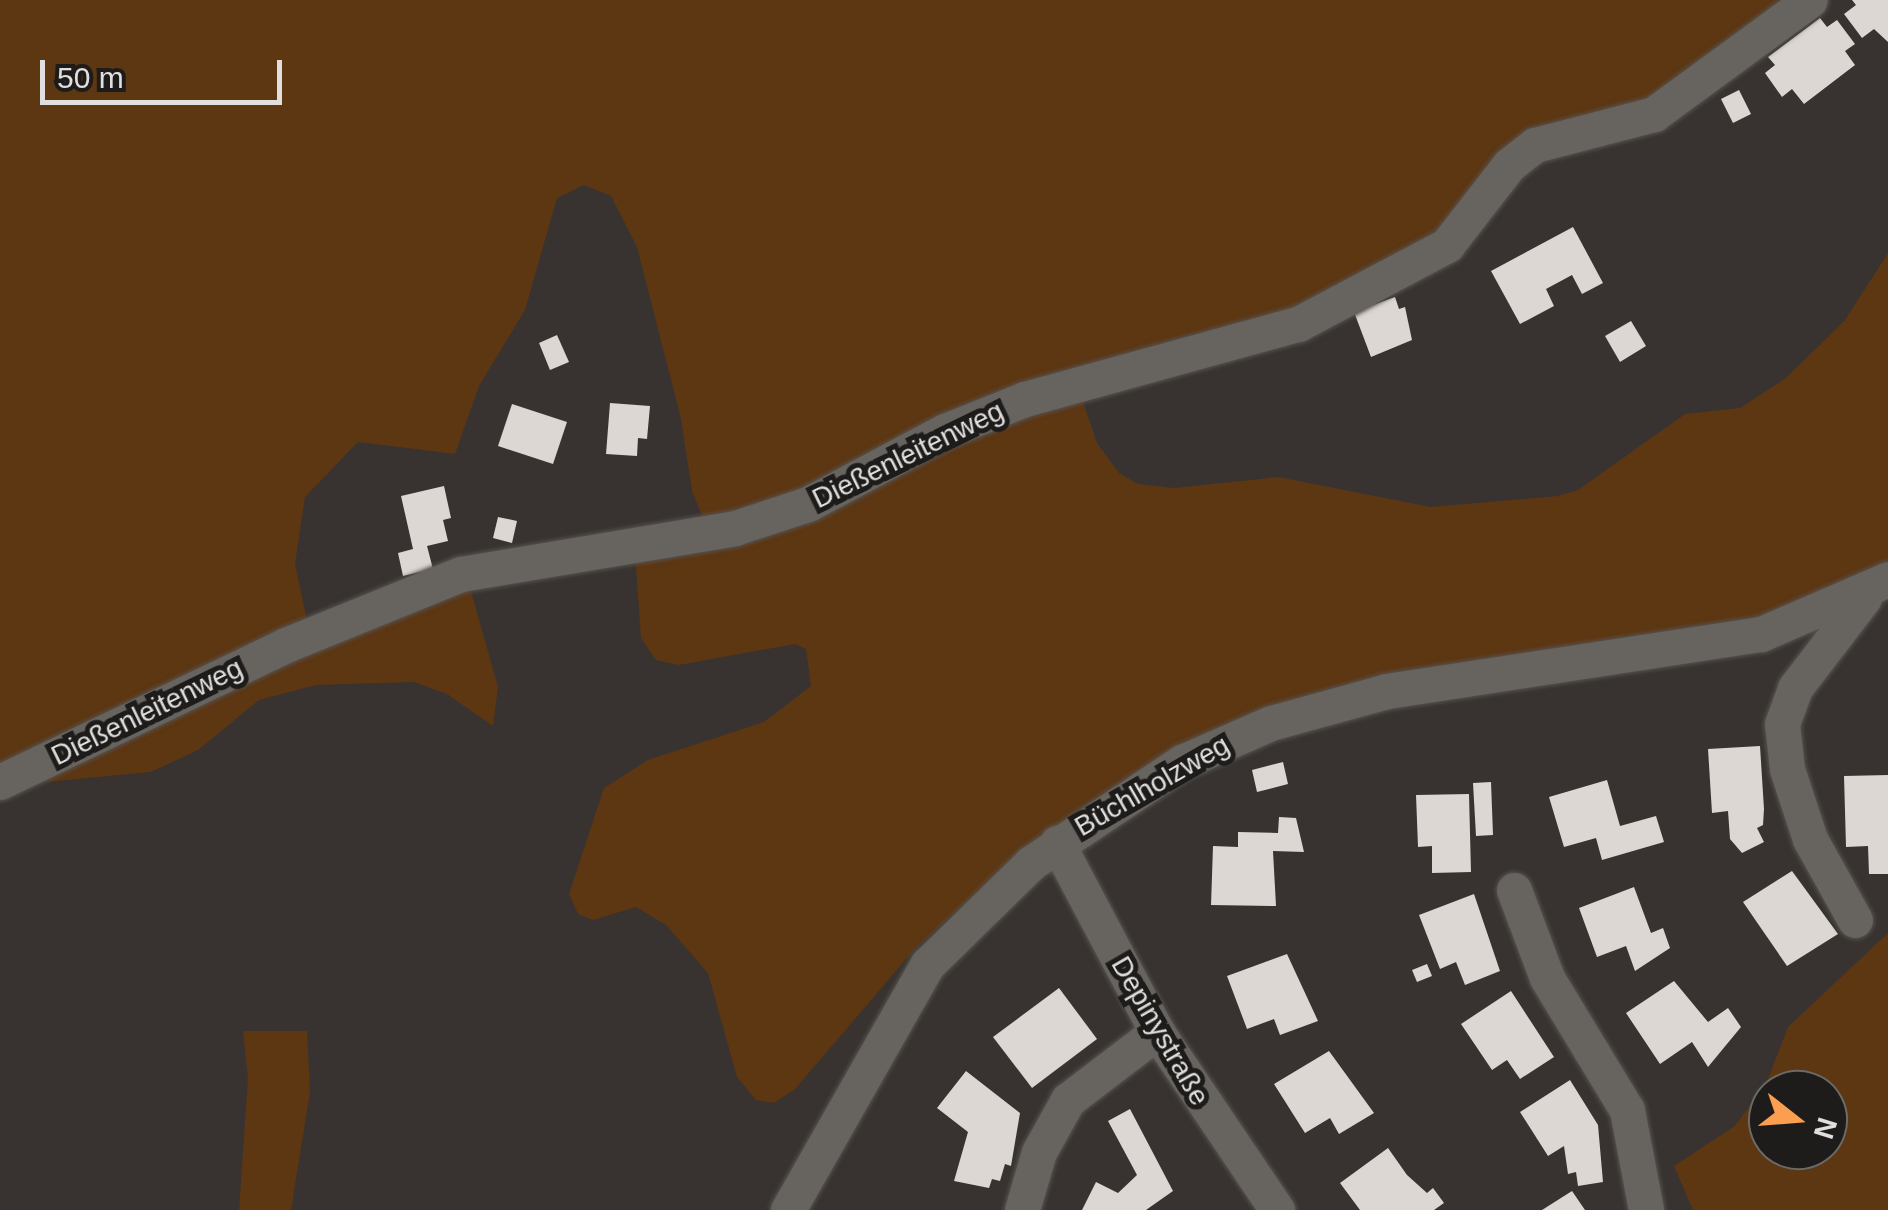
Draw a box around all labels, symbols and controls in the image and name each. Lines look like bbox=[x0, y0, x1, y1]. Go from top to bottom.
scale bar bbox=[45, 40, 288, 102]
text: 50 m bbox=[57, 61, 124, 94]
street label: Dießenleitenweg bbox=[807, 394, 1009, 516]
street label: Dießenleitenweg bbox=[46, 651, 248, 773]
street label: Büchlholzweg bbox=[1069, 728, 1235, 844]
street label: Depinystraße bbox=[1104, 950, 1216, 1112]
north arrow bbox=[1748, 1070, 1848, 1170]
text: N bbox=[1807, 1114, 1843, 1143]

